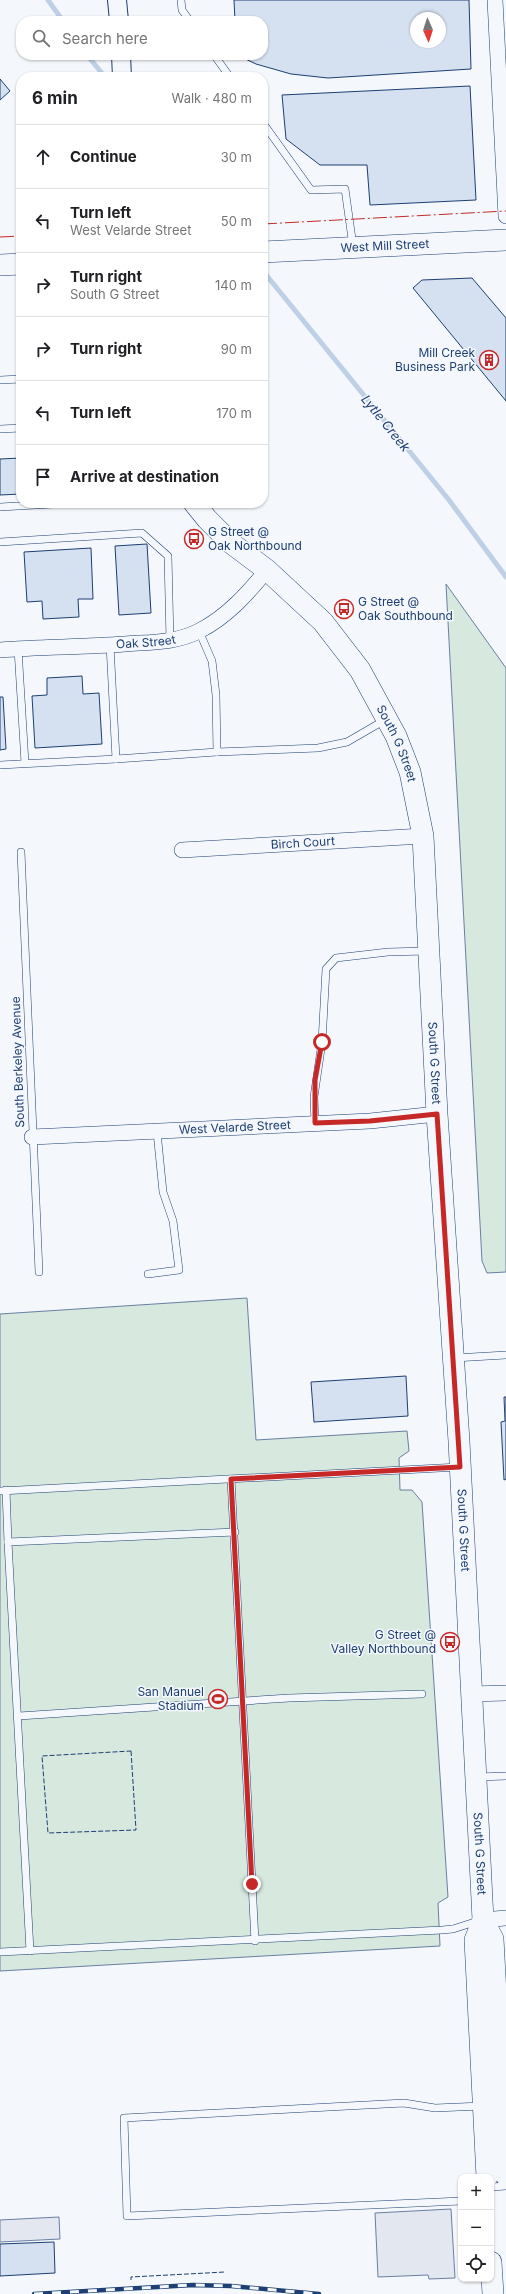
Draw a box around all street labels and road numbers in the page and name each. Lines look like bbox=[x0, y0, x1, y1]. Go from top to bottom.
street label: West Mill Street bbox=[340, 236, 430, 255]
street label: Oak Street bbox=[115, 631, 177, 652]
street label: South G Street bbox=[374, 702, 420, 783]
street label: Birch Court bbox=[270, 833, 335, 852]
street label: South Berkeley Avenue bbox=[8, 996, 27, 1128]
street label: South G Street bbox=[425, 1021, 445, 1105]
street label: West Velarde Street bbox=[178, 1117, 291, 1137]
street label: South G Street bbox=[454, 1488, 474, 1572]
street label: South G Street bbox=[471, 1812, 490, 1895]

